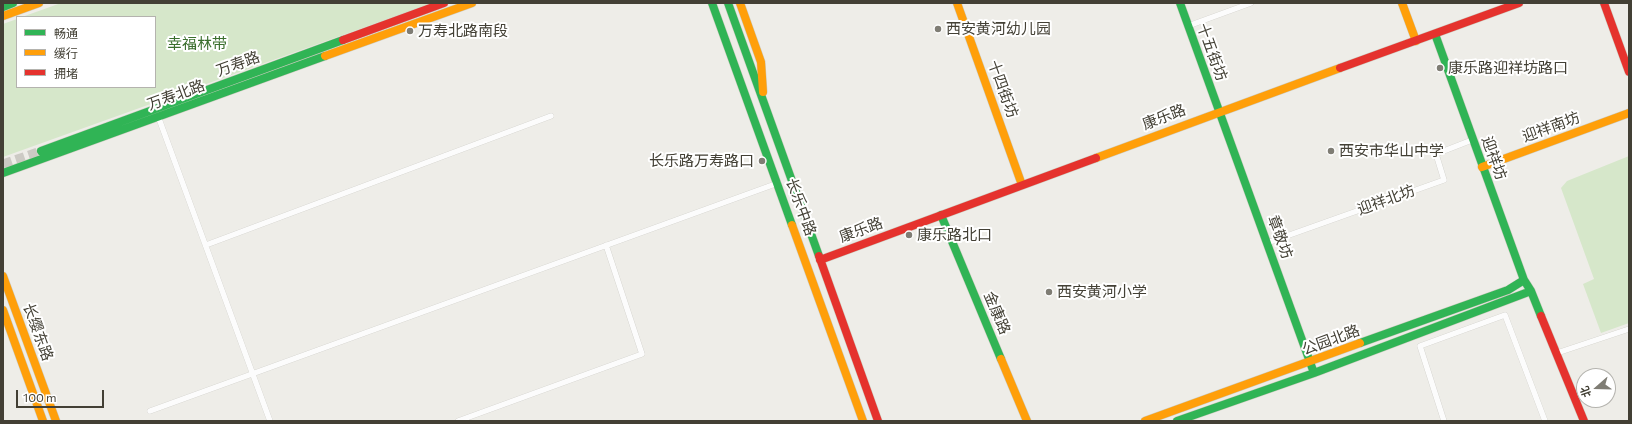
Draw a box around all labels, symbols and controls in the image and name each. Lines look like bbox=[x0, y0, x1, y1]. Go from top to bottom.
legend bbox=[16, 16, 156, 88]
place label: 西安黄河幼儿园 bbox=[946, 20, 1051, 38]
street label: 十五街坊 bbox=[1193, 21, 1231, 83]
place label: 万寿北路南段 bbox=[418, 22, 508, 40]
marker: 西安黄河幼儿园 bbox=[933, 24, 943, 34]
text: 畅通 bbox=[54, 26, 78, 40]
marker: 万寿北路南段 bbox=[405, 26, 415, 36]
park label: 幸福林带 bbox=[167, 35, 227, 53]
text: 缓行 bbox=[54, 46, 78, 60]
street label: 万寿路 bbox=[214, 48, 262, 80]
street label: 十四街坊 bbox=[984, 58, 1022, 120]
place label: 康乐路迎祥坊路口 bbox=[1448, 59, 1568, 77]
marker: 康乐路迎祥坊路口 bbox=[1435, 63, 1445, 73]
text: 拥堵 bbox=[54, 66, 78, 80]
street label: 万寿北路 bbox=[145, 76, 207, 114]
street label: 康乐路 bbox=[1140, 101, 1188, 133]
street label: 迎祥南坊 bbox=[1520, 108, 1582, 146]
street label: 迎祥坊 bbox=[1478, 134, 1510, 182]
place label: 西安市华山中学 bbox=[1339, 142, 1444, 160]
marker: 西安市华山中学 bbox=[1326, 146, 1336, 156]
place label: 长乐路万寿路口 bbox=[649, 152, 754, 170]
marker: 长乐路万寿路口 bbox=[757, 156, 767, 166]
street label: 长乐中路 bbox=[782, 176, 820, 238]
street label: 迎祥北坊 bbox=[1355, 181, 1417, 219]
street label: 章敬坊 bbox=[1264, 213, 1296, 261]
street label: 康乐路 bbox=[837, 214, 885, 246]
place label: 康乐路北口 bbox=[917, 226, 992, 244]
marker: 康乐路北口 bbox=[904, 230, 914, 240]
place label: 西安黄河小学 bbox=[1057, 283, 1147, 301]
marker: 西安黄河小学 bbox=[1044, 287, 1054, 297]
street label: 金康路 bbox=[980, 289, 1014, 337]
street label: 长缨东路 bbox=[19, 301, 57, 363]
street label: 公园北路 bbox=[1300, 321, 1362, 359]
north arrow bbox=[1576, 368, 1616, 408]
scale bar bbox=[18, 382, 106, 408]
text: 北 bbox=[1577, 385, 1593, 399]
text: 100 m bbox=[23, 390, 57, 404]

